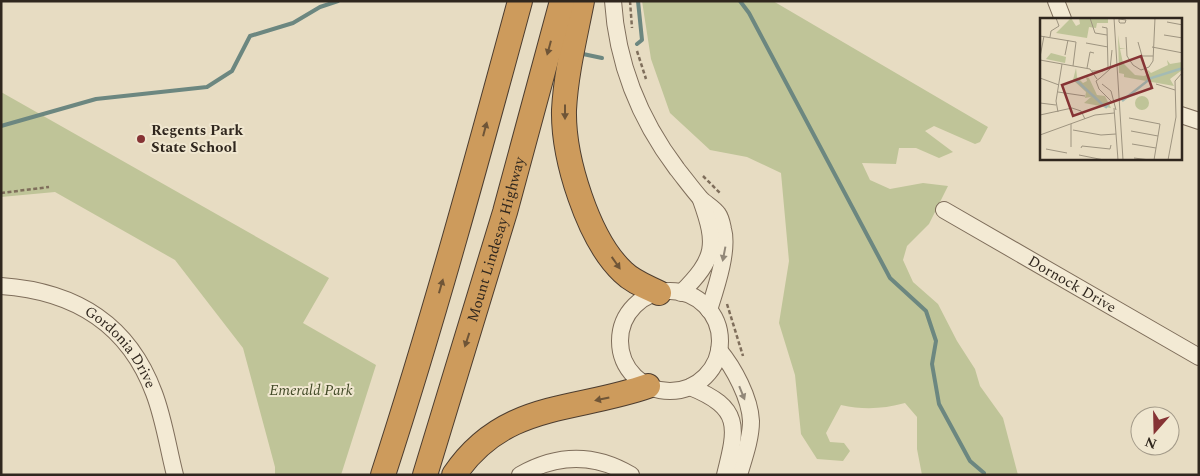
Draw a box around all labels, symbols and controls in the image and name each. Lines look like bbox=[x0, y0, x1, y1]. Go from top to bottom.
inset map bbox=[1040, 18, 1182, 160]
one-way arrow bbox=[545, 41, 553, 56]
one-way arrow bbox=[561, 104, 569, 120]
place label: Regents Park State School bbox=[151, 119, 243, 159]
one-way arrow bbox=[482, 122, 490, 137]
marker: Regents Park State School bbox=[135, 133, 147, 145]
street label: Mount Lindesay Highway bbox=[461, 154, 532, 325]
one-way arrow bbox=[719, 247, 727, 263]
street label: Dornock Drive bbox=[1023, 250, 1120, 319]
one-way arrow bbox=[611, 256, 621, 270]
one-way arrow bbox=[438, 278, 446, 293]
street label: Gordonia Drive bbox=[80, 300, 162, 392]
one-way arrow bbox=[463, 332, 471, 347]
park label: Emerald Park bbox=[269, 379, 353, 402]
one-way arrow bbox=[739, 385, 747, 400]
one-way arrow bbox=[593, 396, 609, 404]
north arrow bbox=[1130, 406, 1180, 456]
text: N bbox=[1142, 431, 1160, 455]

